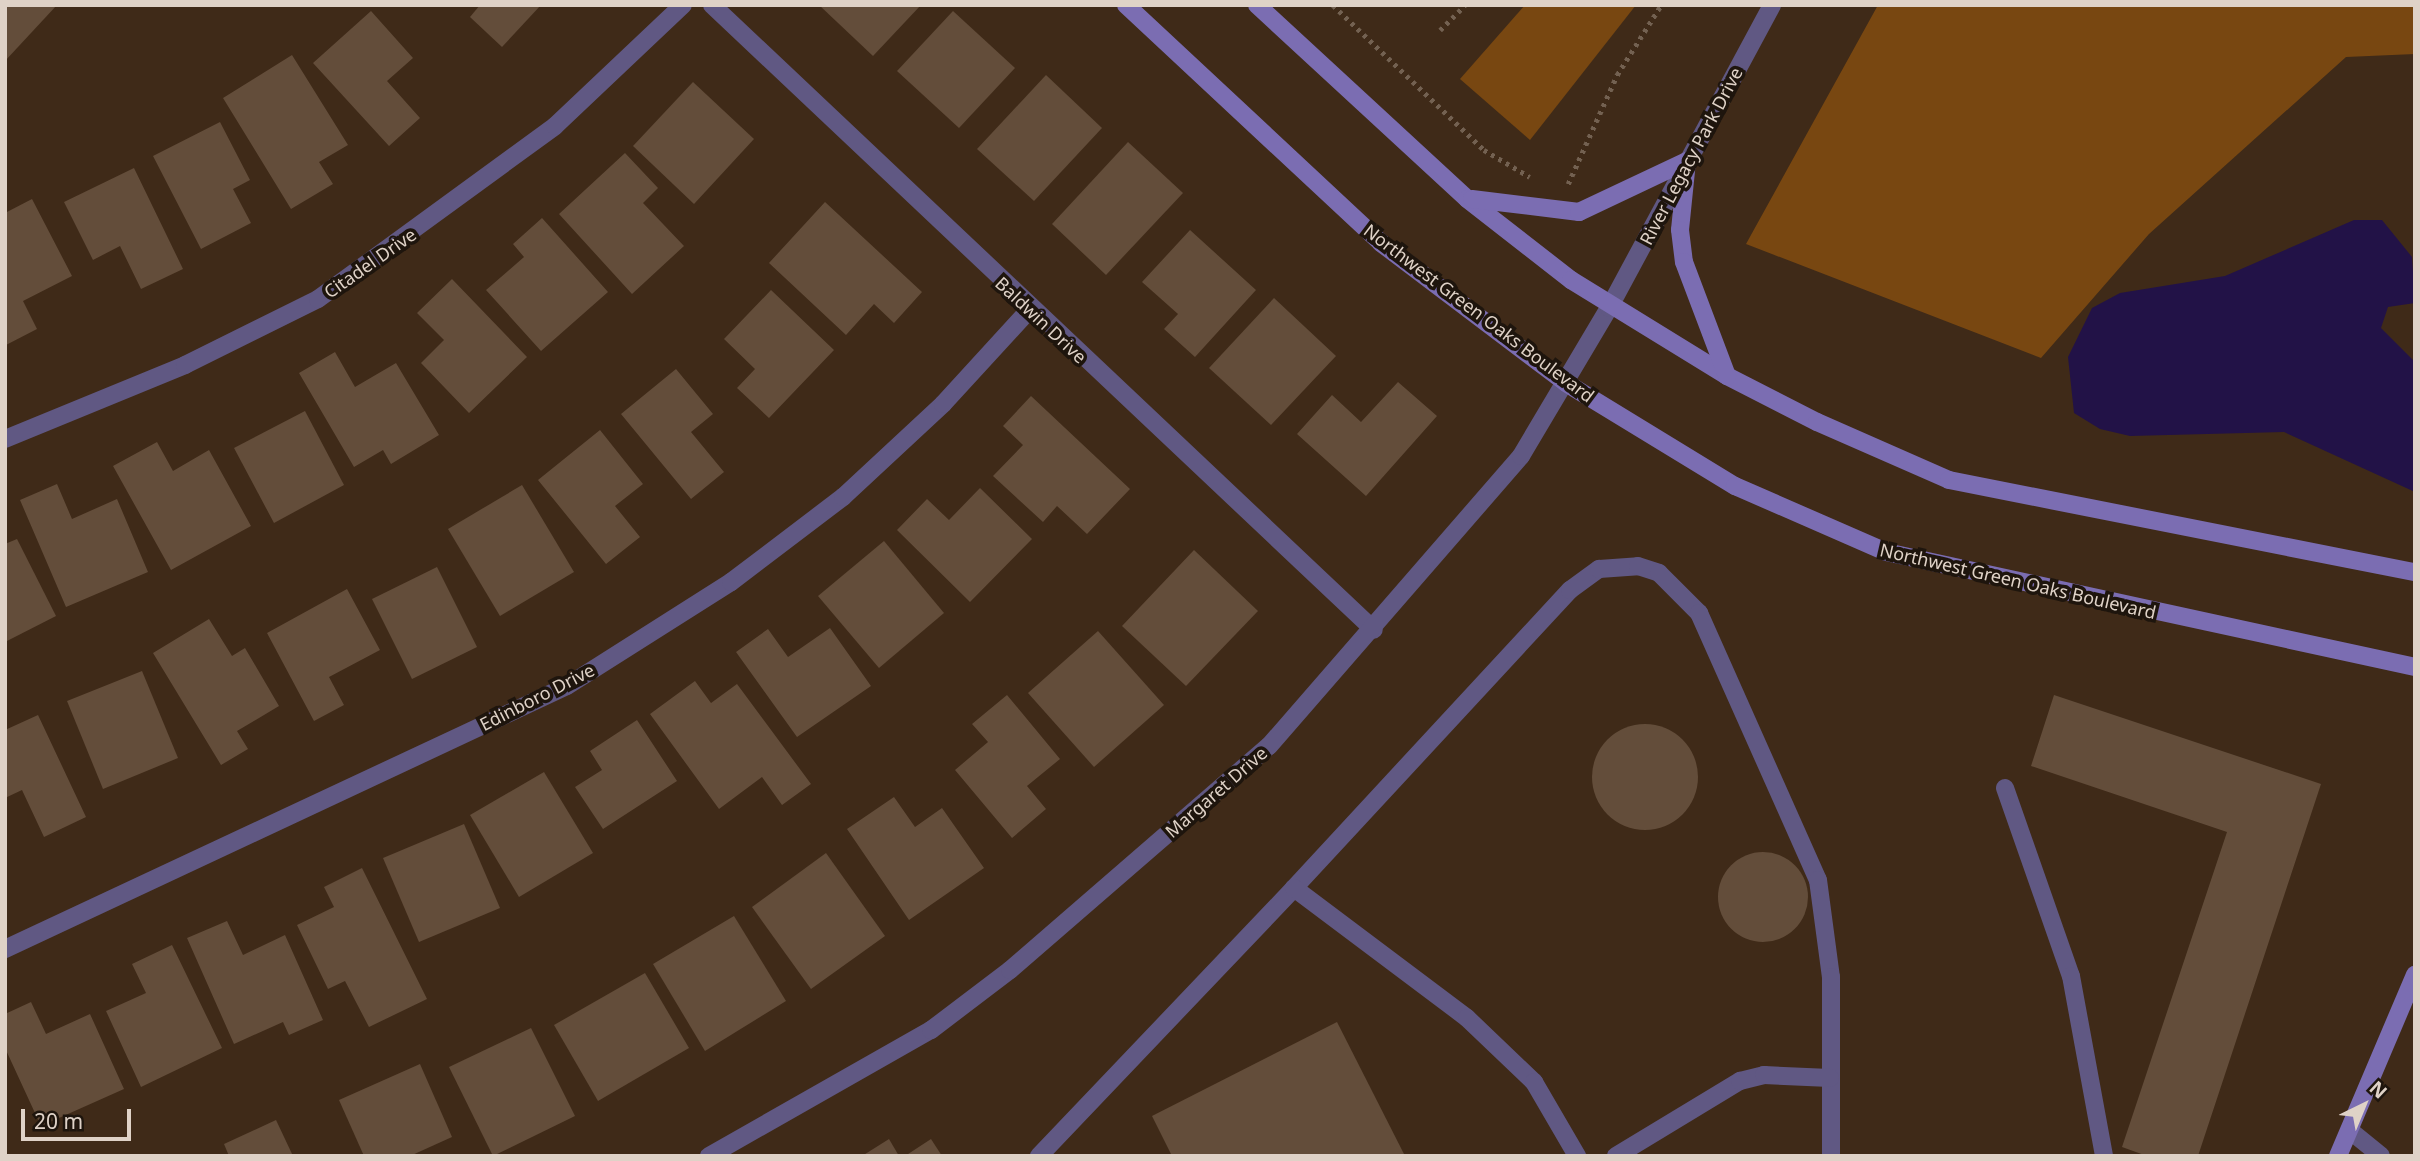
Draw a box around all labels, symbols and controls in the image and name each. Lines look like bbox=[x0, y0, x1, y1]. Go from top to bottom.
street label: River Legacy Park Drive bbox=[1635, 64, 1747, 248]
street label: Northwest Green Oaks Boulevard bbox=[1360, 219, 1598, 407]
street label: Citadel Drive bbox=[320, 223, 420, 303]
street label: Baldwin Drive bbox=[991, 272, 1091, 368]
street label: Northwest Green Oaks Boulevard bbox=[1878, 539, 2158, 623]
street label: Edinboro Drive bbox=[476, 659, 598, 735]
street label: Margaret Drive bbox=[1161, 742, 1271, 842]
north arrow bbox=[2329, 1070, 2399, 1140]
text: N bbox=[2364, 1075, 2393, 1104]
scale bar bbox=[24, 1094, 135, 1138]
text: 20 m bbox=[34, 1107, 83, 1135]

